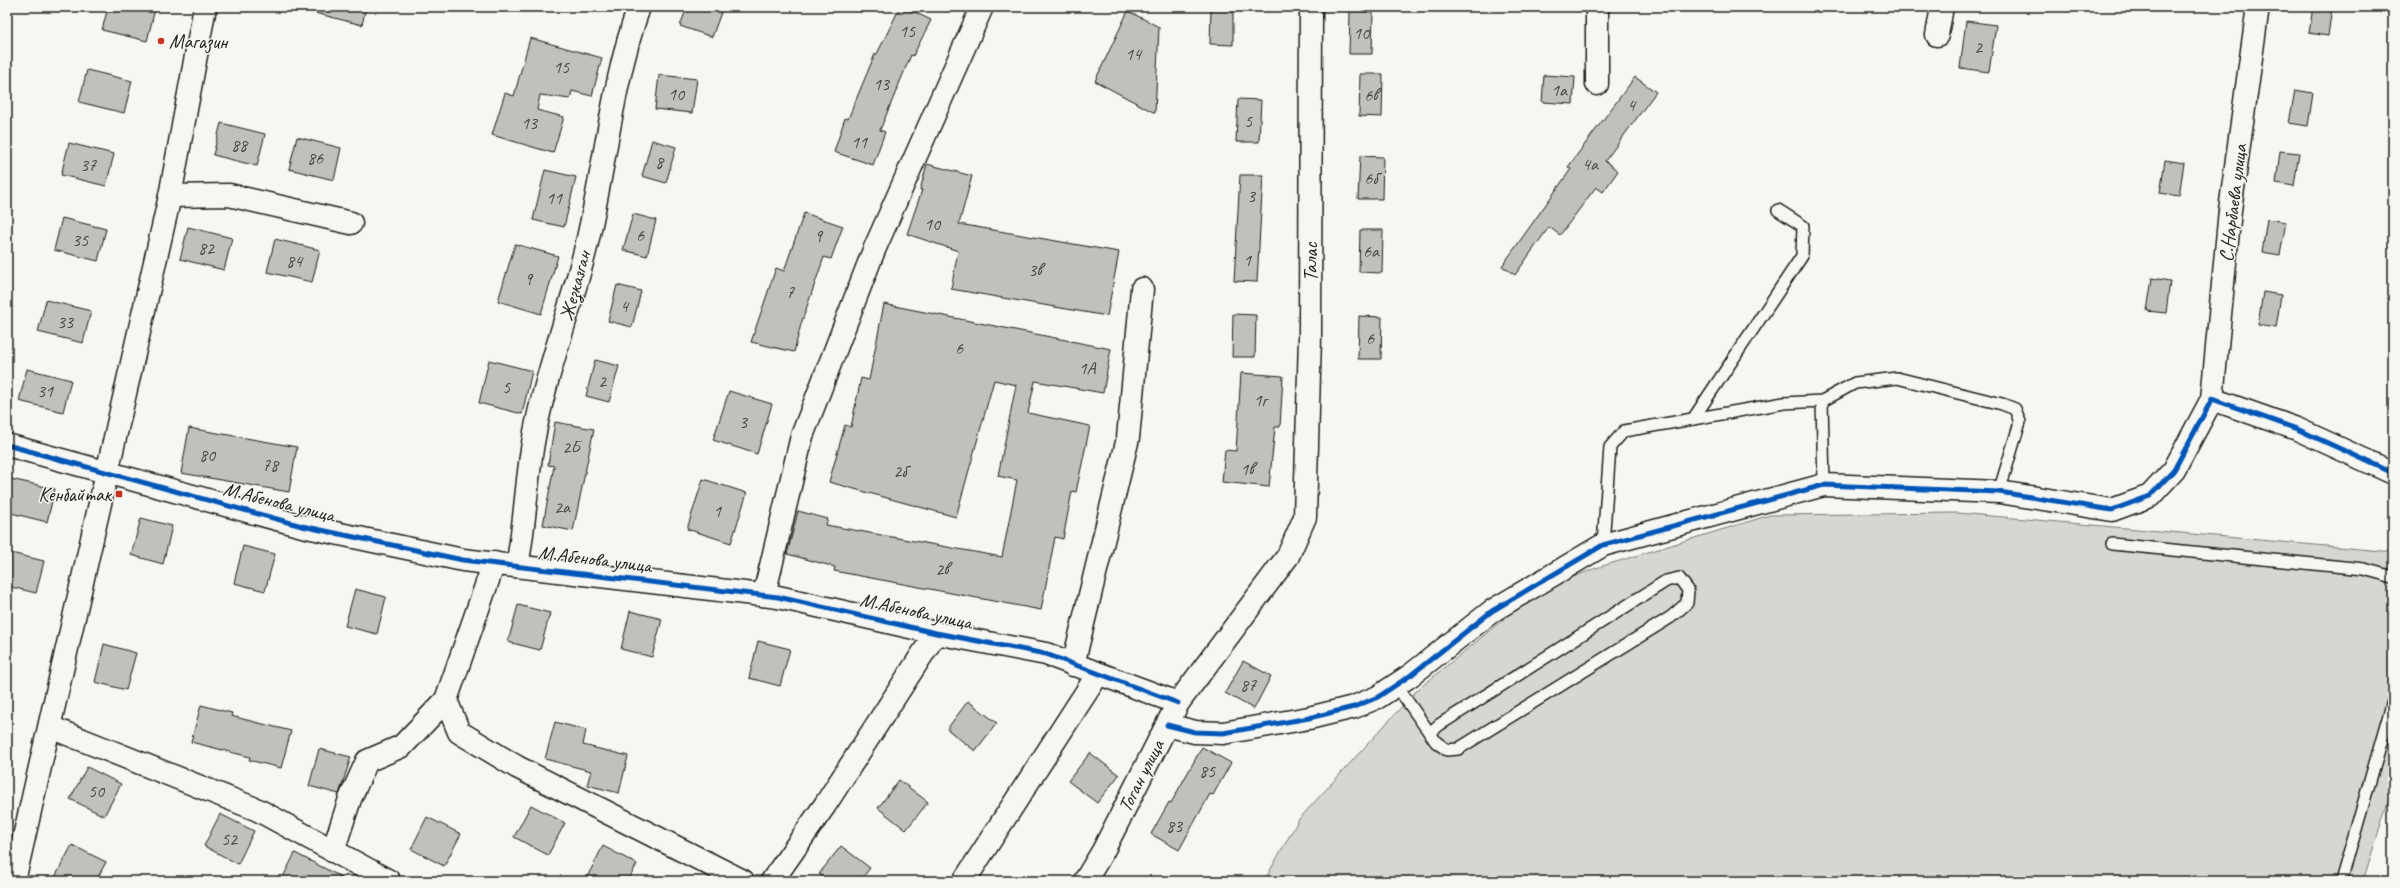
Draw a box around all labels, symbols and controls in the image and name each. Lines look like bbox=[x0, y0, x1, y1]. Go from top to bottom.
house number: 15 bbox=[899, 20, 916, 42]
house number: 10 bbox=[1353, 22, 1371, 44]
place label: Магазин bbox=[169, 29, 229, 54]
marker: Магазин bbox=[156, 36, 166, 46]
house number: 2 bbox=[1974, 36, 1984, 58]
house number: 14 bbox=[1125, 43, 1143, 65]
house number: 15 bbox=[553, 56, 570, 78]
house number: 13 bbox=[873, 73, 891, 95]
house number: 1а bbox=[1551, 79, 1568, 101]
house number: 10 bbox=[668, 83, 686, 105]
house number: 6в bbox=[1364, 84, 1382, 106]
house number: 4 bbox=[1627, 94, 1637, 116]
house number: 5 bbox=[1244, 110, 1253, 132]
house number: 13 bbox=[521, 112, 539, 134]
house number: 11 bbox=[851, 131, 868, 153]
house number: 88 bbox=[231, 134, 249, 156]
street label: С.Нарбаева улица bbox=[2213, 142, 2253, 263]
house number: 86 bbox=[307, 147, 324, 169]
house number: 8 bbox=[655, 151, 665, 173]
house number: 4а bbox=[1582, 153, 1599, 175]
house number: 37 bbox=[80, 154, 97, 176]
house number: 6б bbox=[1364, 167, 1382, 189]
house number: 3 bbox=[1247, 185, 1257, 207]
house number: 11 bbox=[546, 187, 563, 209]
house number: 10 bbox=[924, 213, 942, 235]
house number: 6 bbox=[636, 224, 645, 246]
house number: 9 bbox=[814, 225, 824, 247]
house number: 35 bbox=[72, 229, 89, 251]
house number: 82 bbox=[198, 237, 216, 259]
house number: 6а bbox=[1363, 240, 1380, 262]
street label: Талас bbox=[1298, 242, 1323, 281]
street label: Жезказган bbox=[554, 246, 598, 324]
house number: 1 bbox=[1243, 249, 1252, 271]
house number: 84 bbox=[286, 250, 304, 272]
house number: 3в bbox=[1028, 259, 1046, 281]
house number: 9 bbox=[524, 268, 534, 290]
house number: 7 bbox=[786, 281, 795, 303]
house number: 4 bbox=[620, 295, 630, 317]
house number: 33 bbox=[57, 311, 75, 333]
house number: 6 bbox=[1366, 327, 1375, 349]
house number: 6 bbox=[955, 337, 964, 359]
house number: 1А bbox=[1078, 357, 1097, 379]
house number: 2 bbox=[598, 370, 608, 392]
house number: 5 bbox=[502, 376, 511, 398]
house number: 31 bbox=[37, 380, 54, 402]
house number: 1г bbox=[1253, 389, 1270, 411]
house number: 3 bbox=[739, 411, 749, 433]
house number: 2Б bbox=[562, 436, 582, 458]
house number: 80 bbox=[199, 444, 217, 466]
house number: 78 bbox=[262, 454, 280, 476]
house number: 1в bbox=[1240, 458, 1258, 480]
house number: 2б bbox=[893, 460, 911, 482]
street label: М.Абенова улица bbox=[221, 476, 339, 528]
place label: Кенбайтак bbox=[39, 482, 113, 507]
marker: Кенбайтак bbox=[114, 489, 124, 499]
house number: 2а bbox=[554, 496, 571, 518]
house number: 1 bbox=[713, 500, 722, 522]
street label: М.Абенова улица bbox=[537, 540, 655, 579]
house number: 2в bbox=[935, 558, 953, 580]
street label: М.Абенова улица bbox=[858, 587, 976, 635]
house number: 87 bbox=[1240, 674, 1257, 696]
street label: Тоган улица bbox=[1112, 734, 1171, 816]
house number: 85 bbox=[1199, 760, 1216, 782]
house number: 50 bbox=[88, 780, 106, 802]
house number: 83 bbox=[1166, 815, 1184, 837]
house number: 52 bbox=[221, 828, 239, 850]

